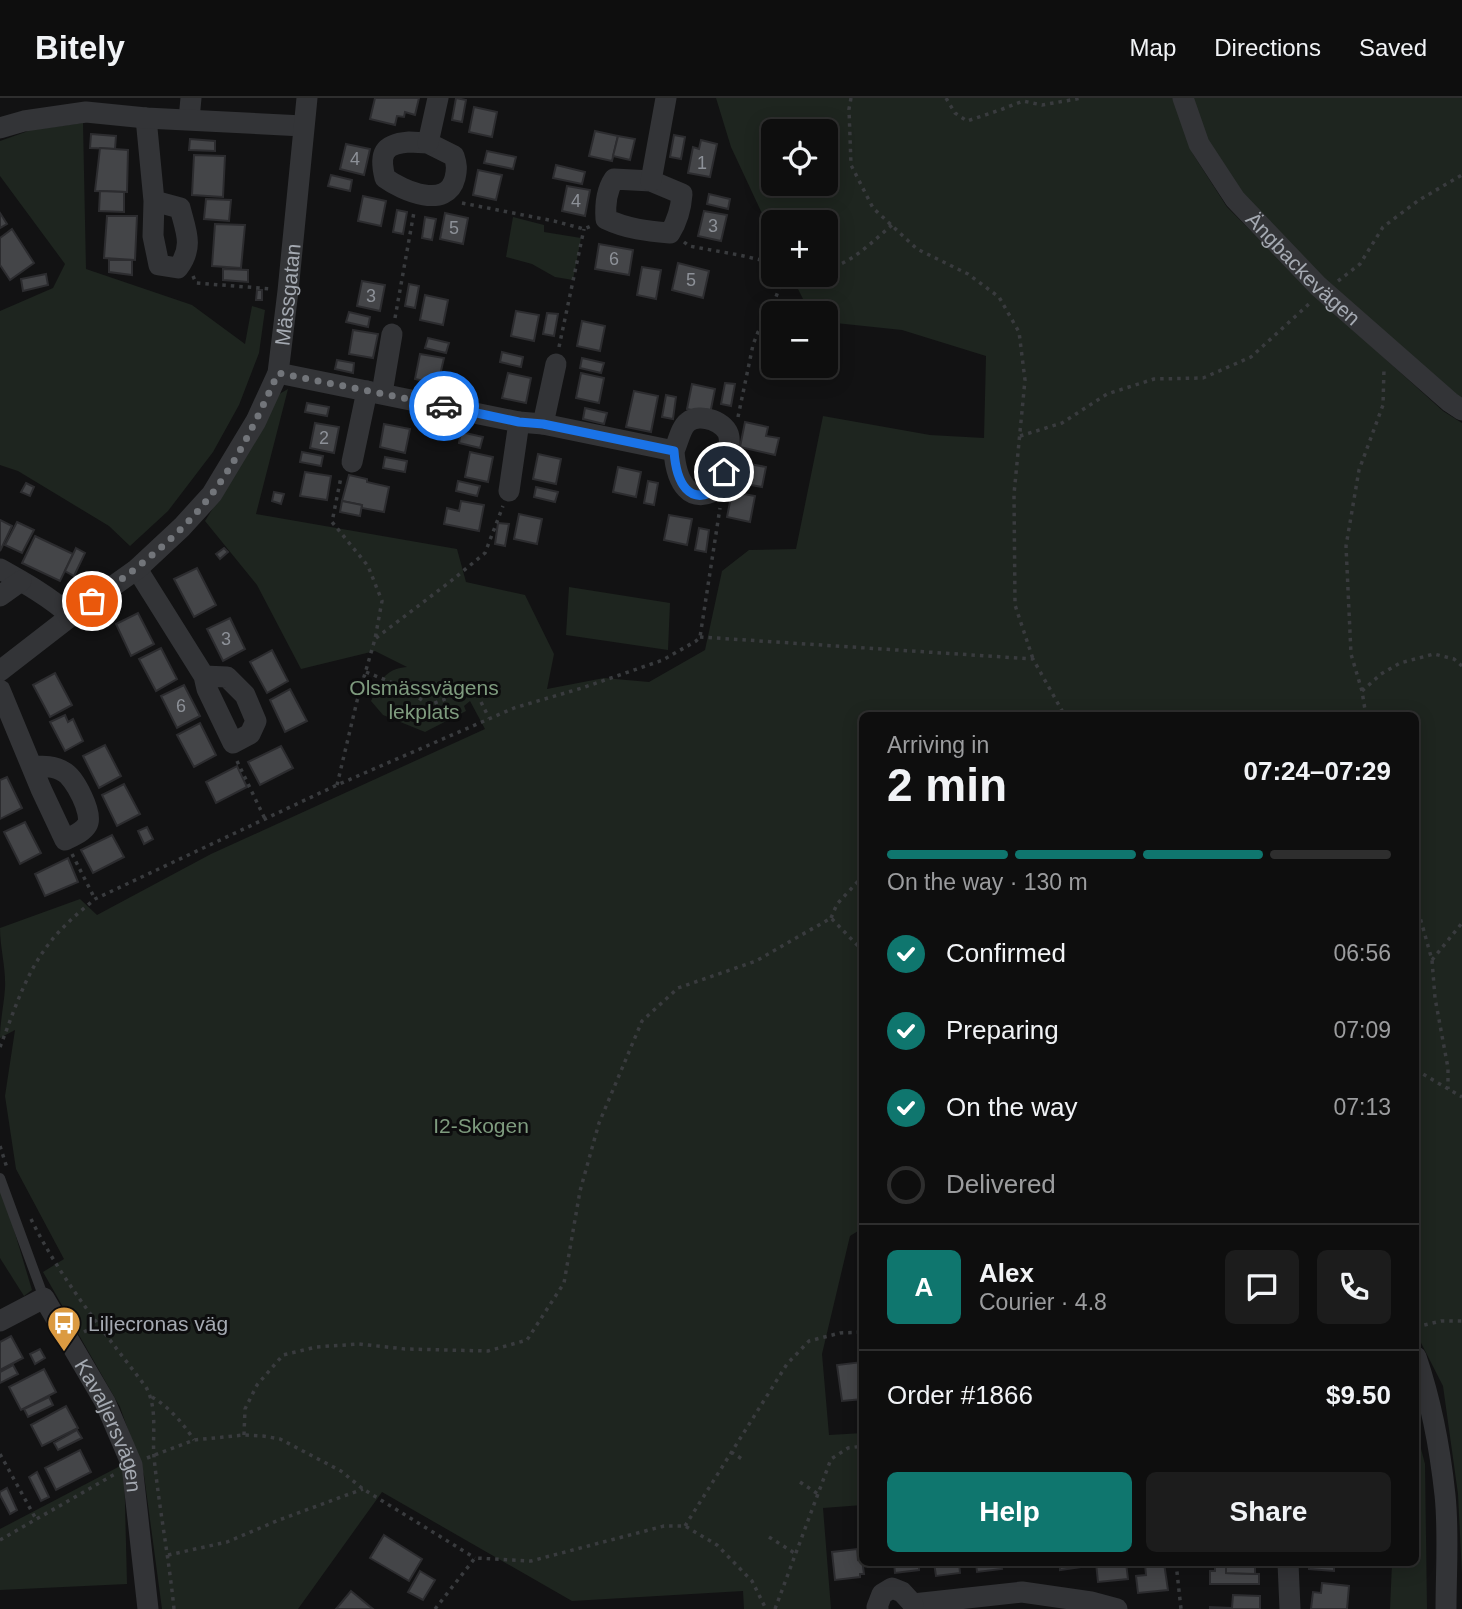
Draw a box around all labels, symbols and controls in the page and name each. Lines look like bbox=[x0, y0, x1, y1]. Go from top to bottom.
text: Bitely bbox=[35, 29, 125, 66]
text: Map bbox=[1130, 34, 1176, 61]
text: Directions bbox=[1214, 34, 1321, 61]
text: Saved bbox=[1359, 34, 1427, 61]
map controls bbox=[761, 119, 838, 378]
button: locate bbox=[761, 119, 838, 196]
house number: 4 bbox=[350, 149, 360, 169]
house number: 1 bbox=[697, 153, 707, 173]
house number: 4 bbox=[571, 191, 581, 211]
street label: Ängbackevägen bbox=[1242, 207, 1365, 329]
button: + bbox=[761, 210, 838, 287]
house number: 3 bbox=[708, 216, 718, 236]
house number: 5 bbox=[449, 218, 459, 238]
street label: Mässgatan bbox=[270, 242, 304, 347]
house number: 6 bbox=[609, 249, 619, 269]
house number: 5 bbox=[686, 270, 696, 290]
house number: 3 bbox=[366, 286, 376, 306]
button: − bbox=[761, 301, 838, 378]
courier bbox=[409, 371, 479, 441]
icon: car bbox=[425, 387, 463, 425]
house number: 2 bbox=[319, 428, 329, 448]
pin bbox=[694, 442, 754, 502]
icon: home bbox=[705, 453, 743, 491]
pin bbox=[62, 571, 122, 631]
icon: bag bbox=[73, 582, 111, 620]
house number: 3 bbox=[221, 629, 231, 649]
park label: Olsmässvägens lekplats bbox=[349, 676, 499, 723]
house number: 6 bbox=[176, 696, 186, 716]
text: Arriving in bbox=[887, 732, 989, 758]
text: 07:24–07:29 bbox=[1244, 756, 1391, 786]
text: 2 min bbox=[887, 759, 1007, 811]
text: On the way · 130 m bbox=[887, 869, 1088, 895]
icon: check bbox=[887, 935, 925, 973]
text: Confirmed bbox=[946, 938, 1066, 968]
text: 06:56 bbox=[1333, 940, 1391, 966]
icon: check bbox=[887, 1012, 925, 1050]
text: Preparing bbox=[946, 1015, 1059, 1045]
text: 07:09 bbox=[1333, 1017, 1391, 1043]
icon: check bbox=[887, 1089, 925, 1127]
text: On the way bbox=[946, 1092, 1078, 1122]
text: 07:13 bbox=[1333, 1094, 1391, 1120]
park label: I2-Skogen bbox=[433, 1114, 529, 1137]
text: Delivered bbox=[946, 1169, 1056, 1199]
button: chat bbox=[1225, 1250, 1299, 1324]
button: phone bbox=[1317, 1250, 1391, 1324]
text: Alex bbox=[979, 1258, 1034, 1288]
text: A bbox=[915, 1272, 933, 1302]
text: Courier · 4.8 bbox=[979, 1289, 1107, 1315]
bus stop icon: Liljecronas väg bbox=[45, 1304, 83, 1353]
place label: Liljecronas väg bbox=[88, 1312, 228, 1335]
street label: Kavaljersvägen bbox=[71, 1355, 146, 1493]
text: Order #1866 bbox=[887, 1380, 1033, 1410]
text: $9.50 bbox=[1326, 1380, 1391, 1410]
button: Help bbox=[887, 1472, 1132, 1552]
button: Share bbox=[1146, 1472, 1391, 1552]

